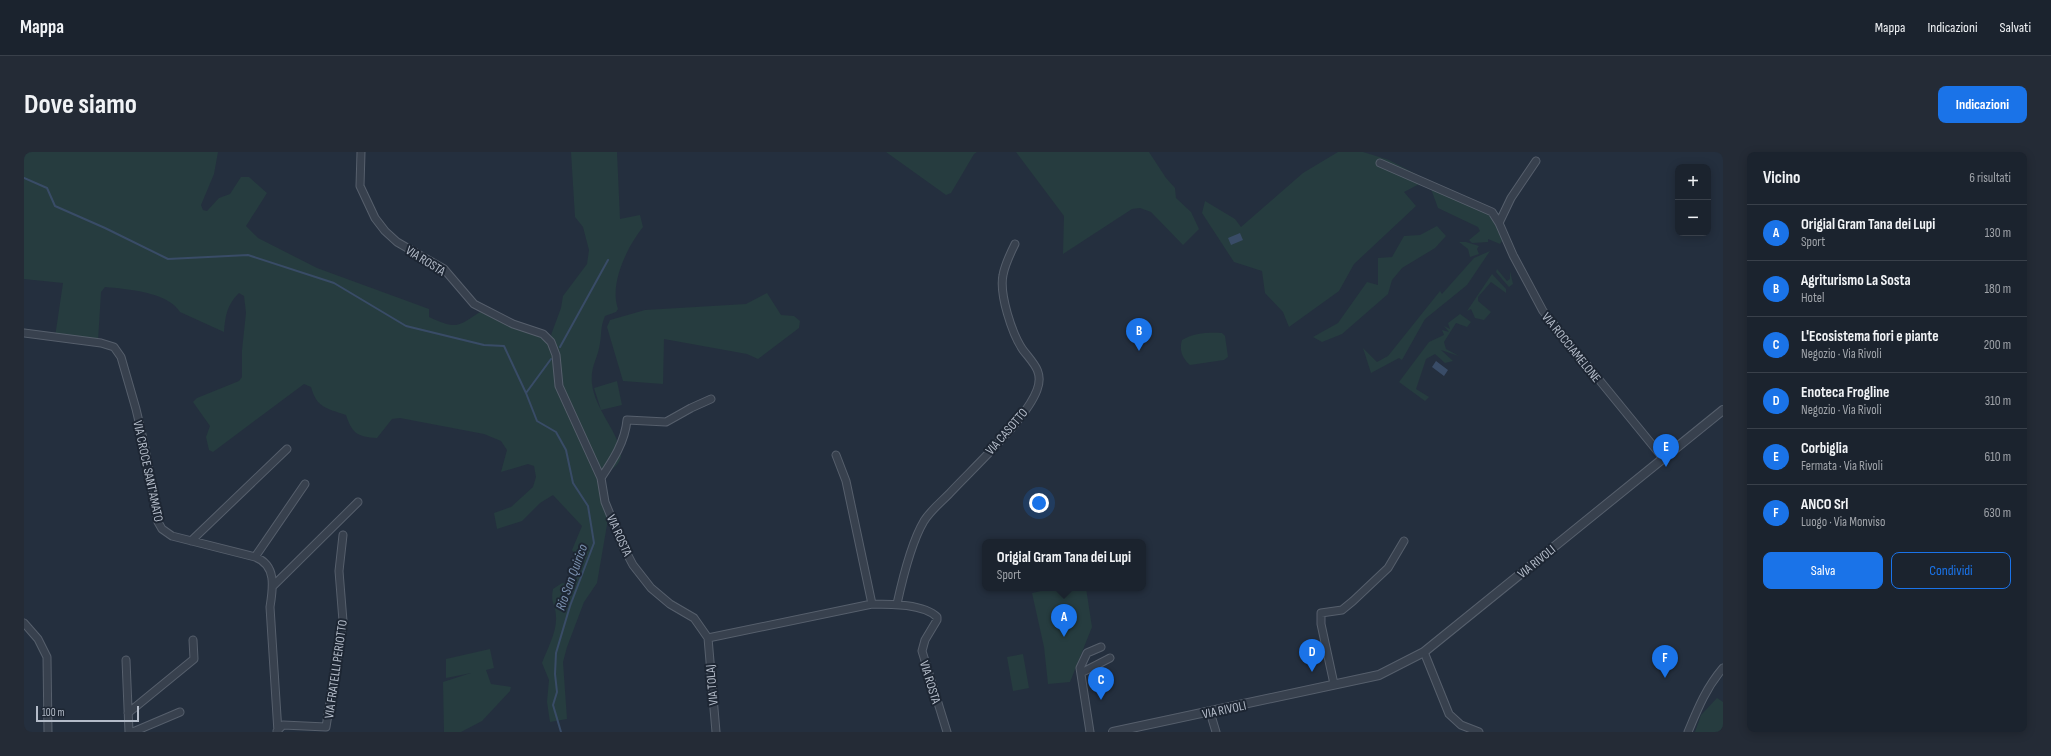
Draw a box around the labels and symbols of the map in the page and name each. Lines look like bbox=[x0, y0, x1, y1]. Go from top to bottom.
street label: VIA ROSTA bbox=[403, 242, 449, 280]
street label: VIA ROCCIAMELONE bbox=[1538, 309, 1604, 386]
pin: B bbox=[1126, 318, 1152, 351]
street label: VIA CASOTTO bbox=[982, 405, 1031, 458]
street label: VIA CROCE SANT'AMATO bbox=[129, 419, 167, 523]
pin: E bbox=[1653, 434, 1679, 467]
your location bbox=[1029, 493, 1049, 513]
street label: VIA ROSTA bbox=[603, 512, 636, 559]
water label: Rio San Quirico bbox=[552, 542, 591, 613]
street label: VIA RIVOLI bbox=[1514, 542, 1559, 582]
pin: A bbox=[1051, 604, 1077, 637]
street label: VIA FRATELLI PERIOTTO bbox=[321, 619, 351, 720]
pin: D bbox=[1299, 639, 1325, 672]
pin: F bbox=[1652, 645, 1678, 678]
street label: VIA ROSTA bbox=[916, 659, 944, 706]
street label: VIA TOLAJ bbox=[702, 664, 722, 706]
pin: C bbox=[1088, 667, 1114, 700]
street label: VIA RIVOLI bbox=[1201, 698, 1248, 722]
scale bar bbox=[36, 704, 139, 723]

